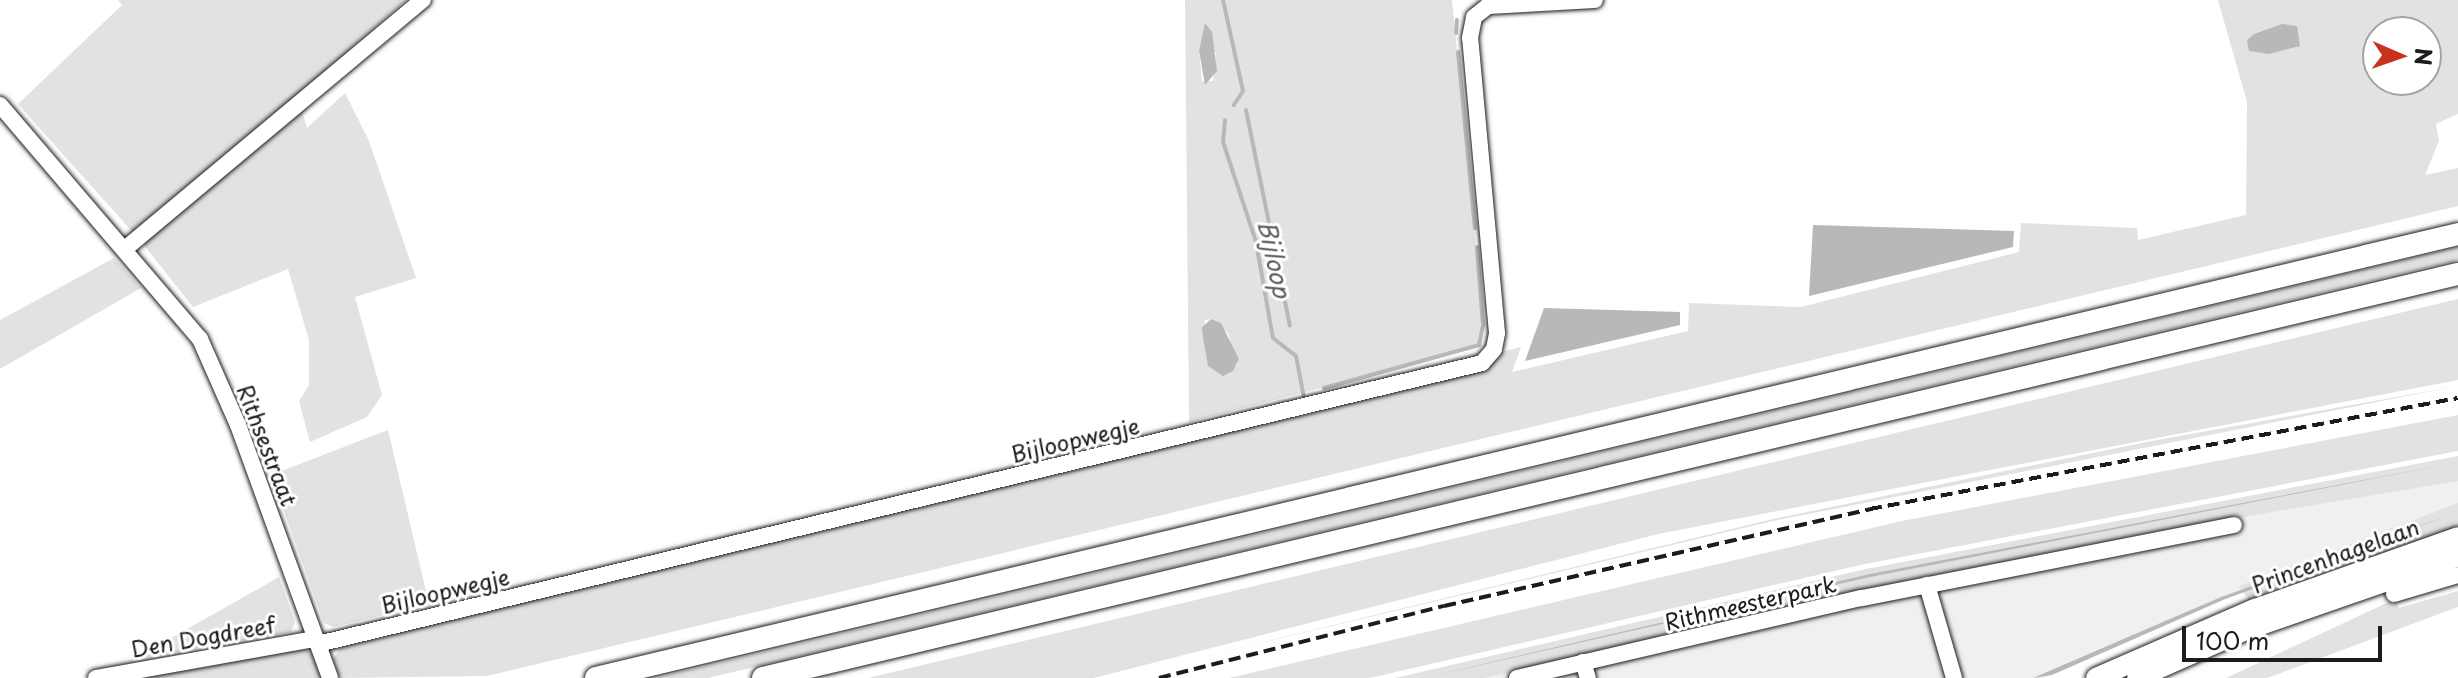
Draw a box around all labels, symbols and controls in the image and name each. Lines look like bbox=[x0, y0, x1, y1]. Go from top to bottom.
north arrow bbox=[2362, 16, 2442, 96]
text: N bbox=[2408, 47, 2441, 66]
water label: Bijloop bbox=[1253, 218, 1297, 300]
street label: Rithsestraat bbox=[233, 381, 303, 509]
street label: Bijloopwegje bbox=[1008, 411, 1142, 467]
street label: Princenhagelaan bbox=[2248, 513, 2422, 597]
street label: Bijloopwegje bbox=[378, 562, 512, 618]
street label: Rithmeesterpark bbox=[1662, 569, 1838, 635]
street label: Den Dogdreef bbox=[128, 610, 278, 662]
scale bar bbox=[2186, 610, 2386, 660]
text: 100 m bbox=[2196, 622, 2269, 658]

